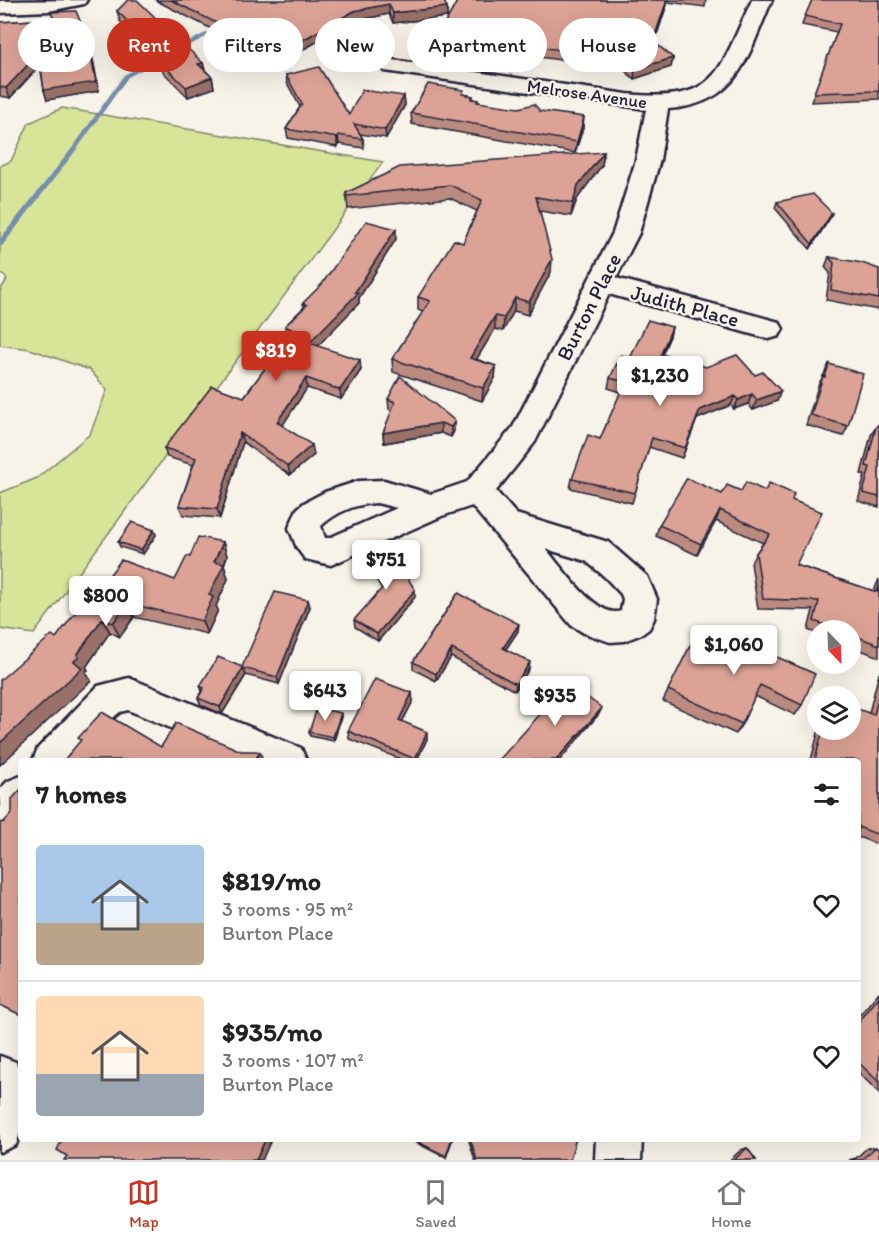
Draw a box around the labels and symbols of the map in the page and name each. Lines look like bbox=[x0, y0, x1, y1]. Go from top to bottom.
street label: Melrose Avenue bbox=[526, 75, 648, 113]
street label: Burton Place bbox=[551, 249, 626, 365]
street label: Judith Place bbox=[628, 279, 742, 332]
pin: $819 bbox=[240, 331, 312, 382]
pin: $1,230 bbox=[611, 356, 709, 407]
pin: $751 bbox=[350, 540, 422, 591]
pin: $800 bbox=[70, 576, 142, 627]
north arrow bbox=[807, 620, 861, 674]
pin: $1,060 bbox=[685, 625, 783, 676]
pin: $643 bbox=[289, 671, 361, 722]
pin: $935 bbox=[519, 676, 591, 727]

